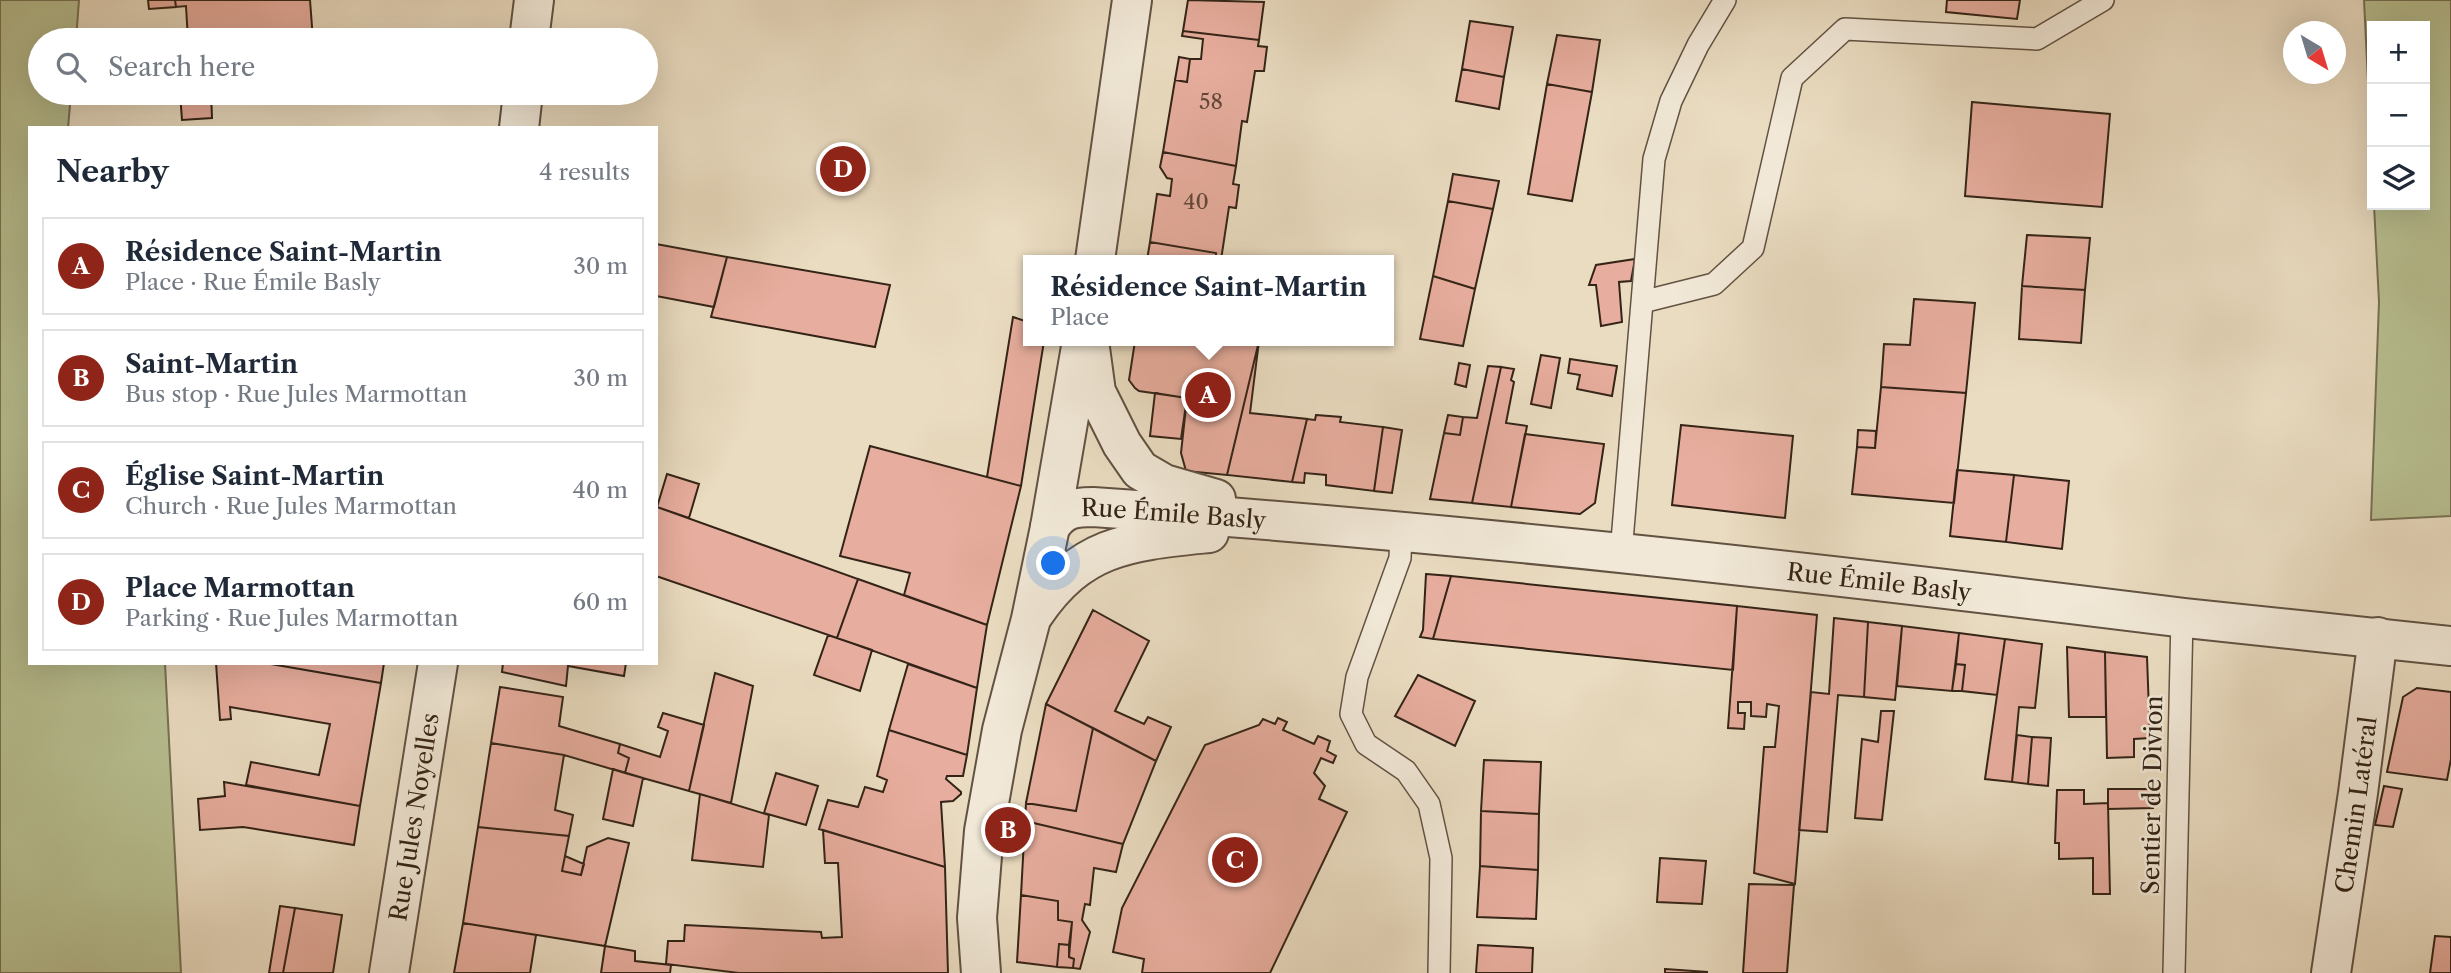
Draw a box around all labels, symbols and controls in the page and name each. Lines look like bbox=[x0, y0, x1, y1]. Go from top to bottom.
north arrow bbox=[2283, 21, 2346, 84]
map controls bbox=[2367, 21, 2430, 210]
button: + bbox=[2367, 21, 2430, 84]
search box bbox=[28, 28, 658, 105]
icon: search bbox=[52, 48, 90, 86]
text: Search here bbox=[108, 51, 255, 83]
button: − bbox=[2367, 84, 2430, 147]
house number: 58 bbox=[1199, 89, 1223, 114]
pin: D bbox=[820, 143, 866, 195]
button: layers bbox=[2367, 147, 2430, 210]
text: Nearby bbox=[56, 153, 169, 190]
text: 4 results bbox=[539, 158, 630, 186]
house number: 40 bbox=[1183, 189, 1209, 214]
text: Résidence Saint-Martin bbox=[125, 236, 442, 268]
text: A bbox=[72, 252, 90, 280]
text: 30 m bbox=[573, 252, 628, 280]
popup bbox=[1023, 255, 1394, 346]
text: Place · Rue Émile Basly bbox=[125, 268, 381, 296]
text: Résidence Saint-Martin bbox=[1050, 271, 1367, 303]
text: Place bbox=[1050, 303, 1109, 331]
text: Saint-Martin bbox=[125, 348, 298, 380]
text: B bbox=[72, 364, 90, 392]
text: 30 m bbox=[573, 364, 628, 392]
pin: A bbox=[1185, 369, 1231, 421]
text: Bus stop · Rue Jules Marmottan bbox=[125, 380, 468, 408]
text: Église Saint-Martin bbox=[125, 460, 384, 492]
text: C bbox=[72, 476, 90, 504]
text: 40 m bbox=[573, 476, 628, 504]
text: Church · Rue Jules Marmottan bbox=[125, 492, 457, 520]
street label: Rue Émile Basly bbox=[1081, 492, 1268, 535]
your location bbox=[1036, 546, 1070, 580]
street label: Rue Émile Basly bbox=[1785, 556, 1974, 607]
text: Place Marmottan bbox=[125, 572, 355, 604]
text: D bbox=[71, 588, 91, 616]
text: 60 m bbox=[572, 588, 628, 616]
text: Parking · Rue Jules Marmottan bbox=[125, 604, 458, 632]
street label: Sentier de Divion bbox=[2136, 695, 2168, 895]
street label: Rue Jules Noyelles bbox=[383, 711, 444, 923]
street label: Chemin Latéral bbox=[2329, 715, 2382, 895]
pin: B bbox=[985, 804, 1031, 856]
pin: C bbox=[1212, 834, 1258, 886]

